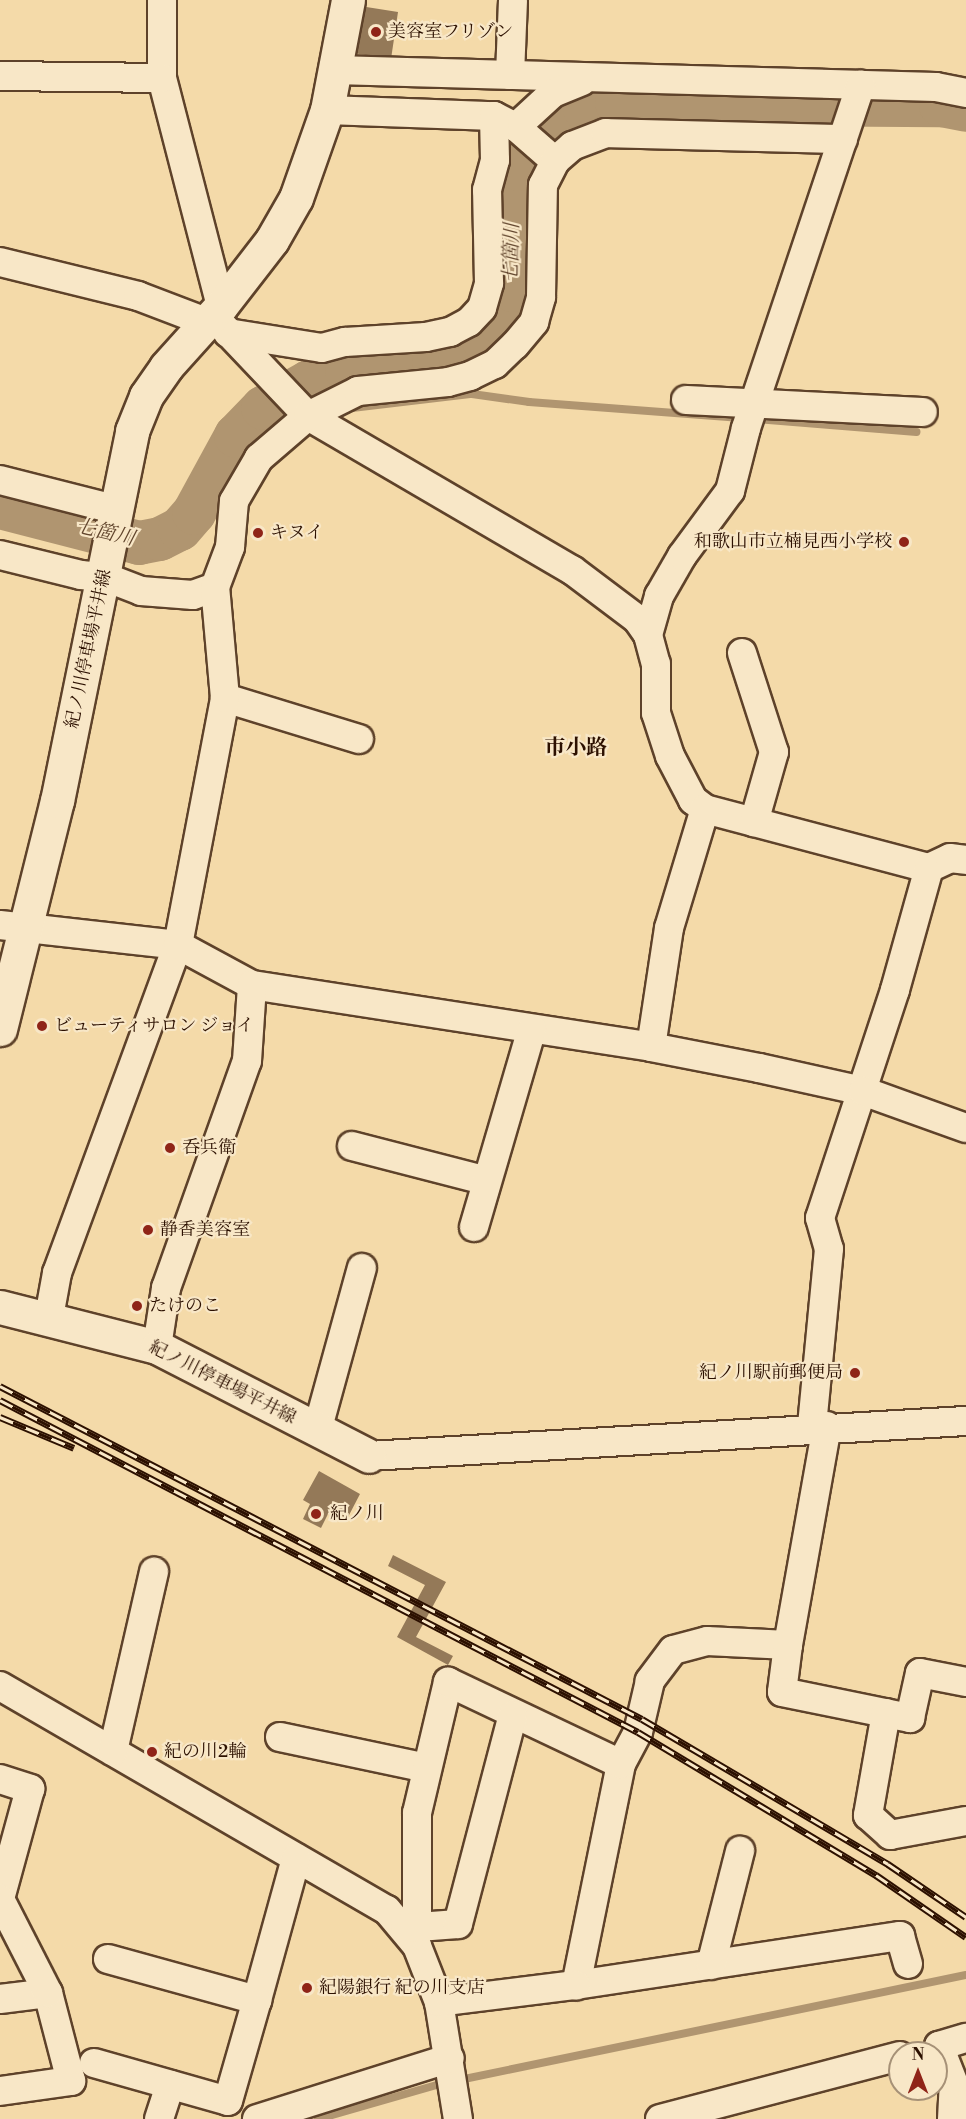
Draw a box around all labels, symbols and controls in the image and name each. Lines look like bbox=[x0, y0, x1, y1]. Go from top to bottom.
place label: 美容室フリゾン bbox=[388, 21, 514, 43]
marker: 美容室フリゾン bbox=[369, 25, 383, 39]
water label: 七箇川 bbox=[499, 223, 525, 283]
water label: 七箇川 bbox=[73, 515, 137, 551]
place label: キヌイ bbox=[270, 522, 324, 544]
marker: キヌイ bbox=[251, 526, 265, 540]
place label: 和歌山市立楠見西小学校 bbox=[694, 531, 892, 553]
marker: 和歌山市立楠見西小学校 bbox=[897, 535, 911, 549]
street label: 紀ノ川停車場平井線 bbox=[62, 568, 116, 730]
district label: 市小路 bbox=[545, 735, 607, 761]
place label: ビューティサロン ジョイ bbox=[54, 1015, 256, 1037]
marker: ビューティサロン ジョイ bbox=[35, 1019, 49, 1033]
place label: 呑兵衛 bbox=[182, 1137, 236, 1159]
marker: 呑兵衛 bbox=[163, 1141, 177, 1155]
place label: 静香美容室 bbox=[160, 1219, 250, 1241]
marker: 静香美容室 bbox=[141, 1223, 155, 1237]
place label: たけのこ bbox=[149, 1295, 221, 1317]
marker: たけのこ bbox=[130, 1299, 144, 1313]
street label: 紀ノ川停車場平井線 bbox=[145, 1337, 299, 1429]
place label: 紀ノ川駅前郵便局 bbox=[699, 1362, 843, 1384]
marker: 紀ノ川駅前郵便局 bbox=[848, 1366, 862, 1380]
place label: 紀ノ川 bbox=[330, 1503, 384, 1525]
marker: 紀ノ川 bbox=[307, 1505, 325, 1523]
place label: 紀の川2輪 bbox=[164, 1741, 246, 1763]
marker: 紀の川2輪 bbox=[145, 1745, 159, 1759]
place label: 紀陽銀行 紀の川支店 bbox=[319, 1977, 485, 1999]
marker: 紀陽銀行 紀の川支店 bbox=[300, 1981, 314, 1995]
north arrow bbox=[888, 2041, 948, 2101]
text: N bbox=[912, 2045, 924, 2065]

